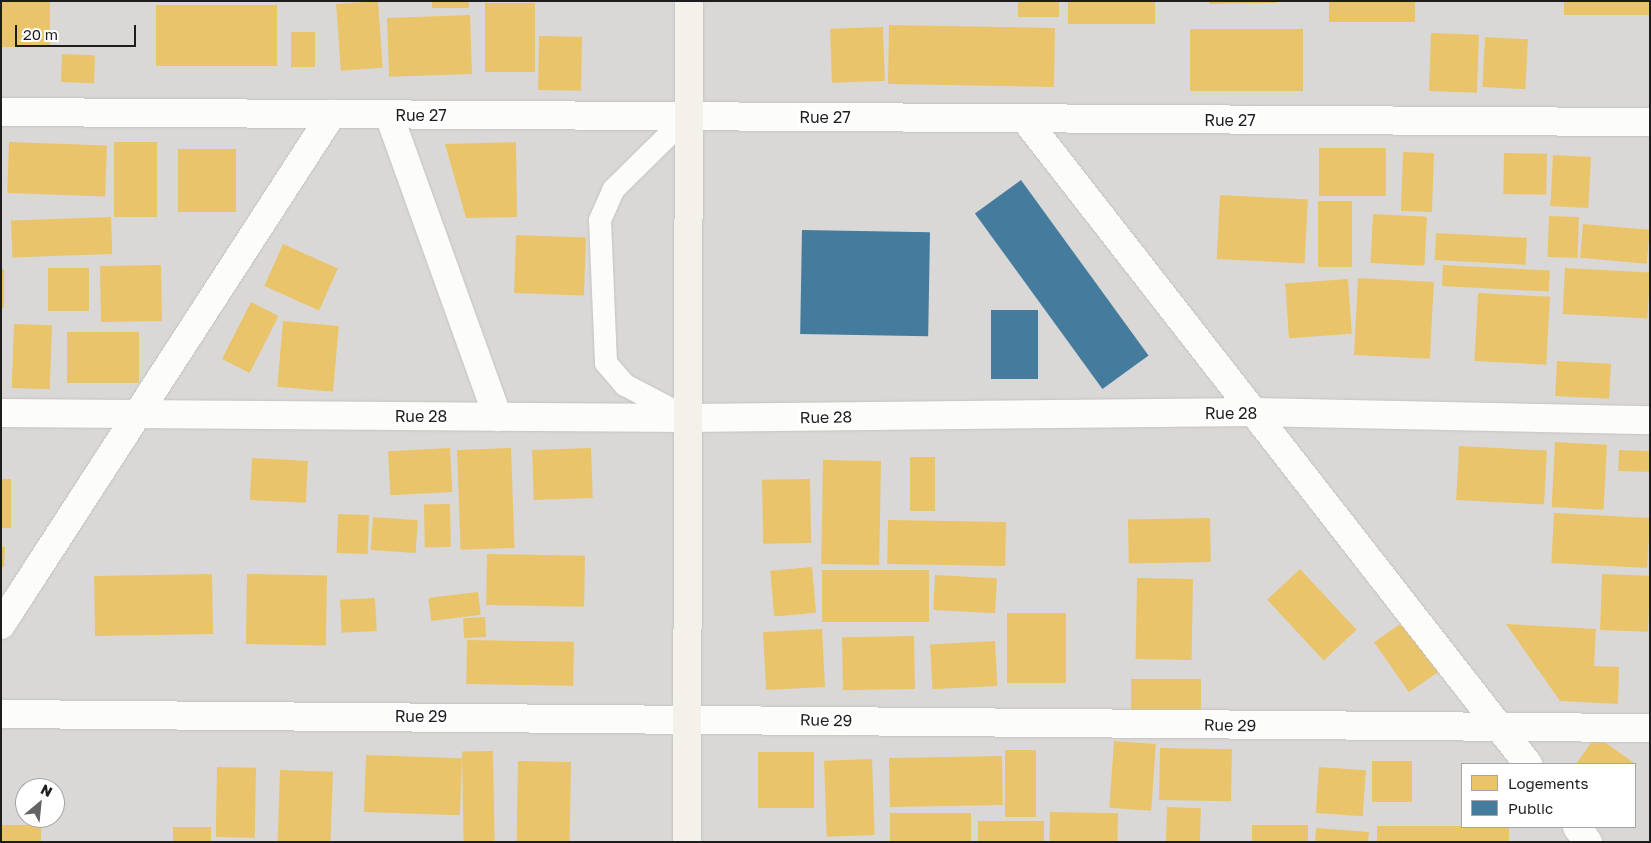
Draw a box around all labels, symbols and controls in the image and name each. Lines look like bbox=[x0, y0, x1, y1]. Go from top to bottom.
scale bar bbox=[18, 15, 139, 47]
text: 20 m bbox=[23, 25, 58, 43]
street label: Rue 27 bbox=[395, 105, 447, 125]
street label: Rue 27 bbox=[799, 107, 851, 127]
street label: Rue 27 bbox=[1204, 110, 1256, 130]
street label: Rue 28 bbox=[1205, 403, 1257, 423]
street label: Rue 28 bbox=[395, 406, 447, 426]
street label: Rue 28 bbox=[800, 407, 852, 427]
street label: Rue 29 bbox=[395, 706, 447, 726]
street label: Rue 29 bbox=[800, 710, 852, 730]
street label: Rue 29 bbox=[1204, 715, 1256, 735]
legend bbox=[1461, 763, 1636, 828]
text: Logements bbox=[1508, 774, 1588, 792]
north arrow bbox=[15, 778, 65, 828]
text: N bbox=[38, 780, 55, 800]
text: Public bbox=[1508, 799, 1553, 817]

